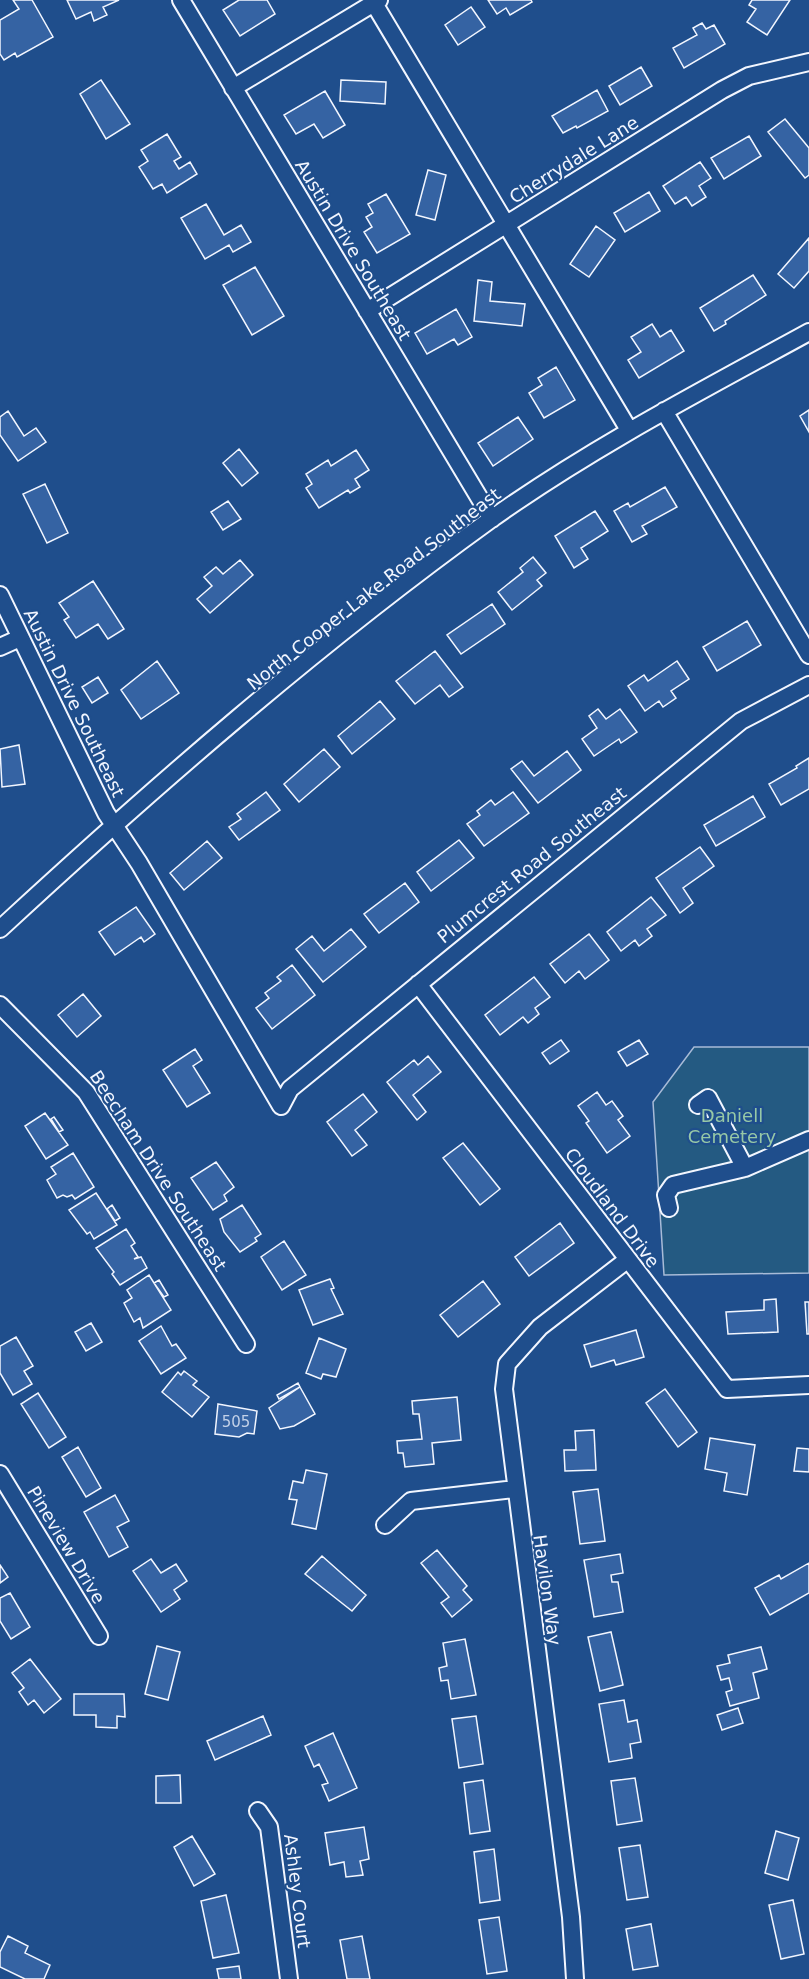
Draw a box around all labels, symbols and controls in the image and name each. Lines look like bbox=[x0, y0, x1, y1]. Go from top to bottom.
street label: Cherrydale Lane bbox=[505, 111, 642, 208]
street label: Austin Drive Southeast bbox=[291, 156, 416, 344]
street label: North Cooper Lake Road Southeast bbox=[243, 483, 505, 694]
street label: Austin Drive Southeast bbox=[20, 605, 129, 800]
street label: Plumcrest Road Southeast bbox=[433, 782, 630, 947]
street label: Beecham Drive Southeast bbox=[86, 1067, 231, 1275]
park label: Daniell Cemetery bbox=[688, 1105, 777, 1147]
street label: Cloudland Drive bbox=[561, 1144, 664, 1272]
house number: 505 bbox=[222, 1413, 250, 1431]
street label: Pineview Drive bbox=[23, 1482, 110, 1607]
street label: Havilon Way bbox=[529, 1533, 566, 1647]
street label: Ashley Court bbox=[280, 1833, 315, 1949]

